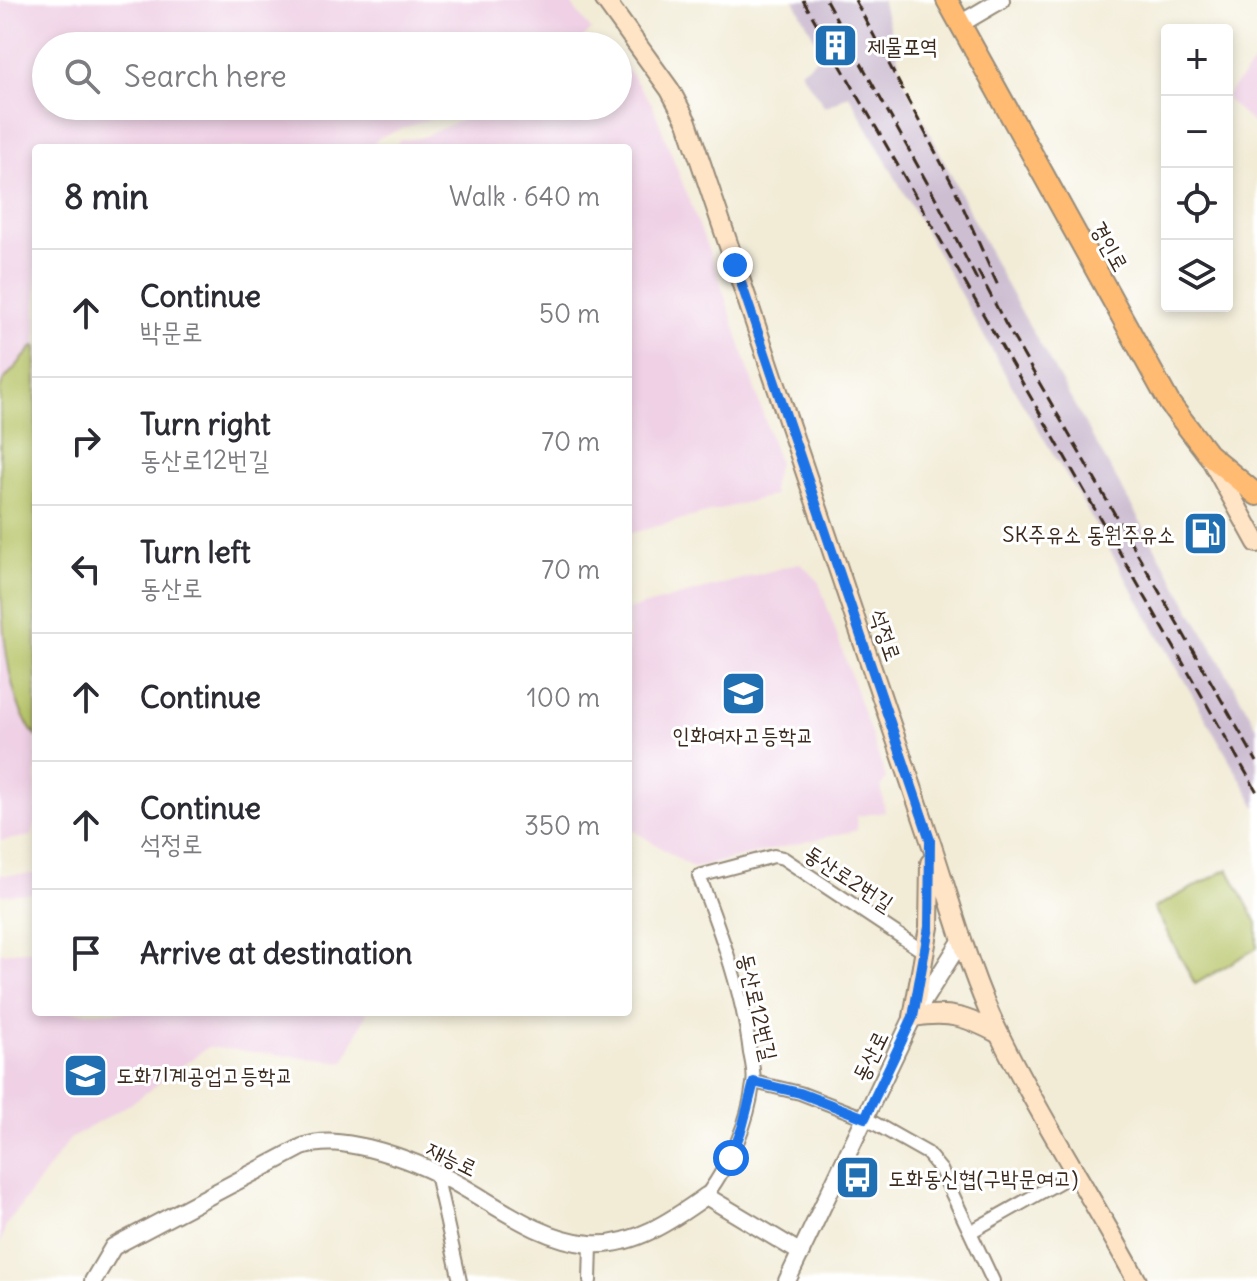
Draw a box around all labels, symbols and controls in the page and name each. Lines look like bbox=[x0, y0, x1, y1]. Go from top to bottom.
building icon: 제물포역 bbox=[812, 22, 860, 70]
map controls bbox=[1161, 24, 1233, 312]
button: + bbox=[1161, 24, 1233, 96]
search box bbox=[32, 32, 632, 120]
place label: 제물포역 bbox=[867, 32, 938, 60]
icon: search bbox=[60, 54, 104, 98]
text: Search here bbox=[124, 57, 287, 95]
button: − bbox=[1161, 96, 1233, 168]
button: locate bbox=[1161, 168, 1233, 240]
text: 8 min bbox=[64, 175, 149, 218]
text: Walk · 640 m bbox=[449, 180, 600, 213]
street label: 경인로 bbox=[1085, 216, 1135, 276]
button: layers bbox=[1161, 240, 1233, 312]
route end bbox=[717, 247, 753, 283]
text: Continue bbox=[140, 277, 261, 315]
icon: ahead bbox=[64, 291, 108, 335]
text: 50 m bbox=[539, 297, 600, 330]
text: 박문로 bbox=[140, 315, 203, 348]
text: Turn right bbox=[140, 405, 271, 443]
icon: right bbox=[64, 419, 108, 463]
text: 70 m bbox=[541, 425, 600, 458]
text: 동산로12번길 bbox=[140, 443, 269, 476]
fuel station icon: SK주유소 동원주유소 bbox=[1182, 510, 1230, 558]
place label: SK주유소 동원주유소 bbox=[1002, 520, 1175, 548]
text: Turn left bbox=[140, 533, 251, 571]
icon: left bbox=[64, 547, 108, 591]
text: 70 m bbox=[541, 553, 600, 586]
text: 동산로 bbox=[140, 571, 203, 604]
street label: 석정로 bbox=[864, 605, 908, 665]
school or university icon: 인화여자고등학교 bbox=[719, 670, 767, 718]
icon: ahead bbox=[64, 675, 108, 719]
text: Continue bbox=[140, 678, 261, 716]
text: 100 m bbox=[526, 681, 600, 714]
place label: 인화여자고등학교 bbox=[672, 721, 814, 749]
text: Continue bbox=[140, 789, 261, 827]
icon: ahead bbox=[64, 803, 108, 847]
text: 350 m bbox=[524, 809, 600, 842]
text: 석정로 bbox=[140, 827, 203, 860]
street label: 동산로2번길 bbox=[799, 839, 899, 917]
icon: arrive bbox=[64, 931, 108, 975]
text: Arrive at destination bbox=[140, 934, 412, 972]
street label: 동산로12번길 bbox=[732, 951, 784, 1064]
street label: 동산로 bbox=[846, 1026, 894, 1086]
school or university icon: 도화기계공업고등학교 bbox=[61, 1051, 109, 1099]
place label: 도화기계공업고등학교 bbox=[116, 1061, 293, 1089]
street label: 재능로 bbox=[422, 1134, 482, 1182]
route start bbox=[713, 1140, 749, 1176]
bus stop icon: 도화동신협(구박문여고) bbox=[833, 1154, 881, 1202]
place label: 도화동신협(구박문여고) bbox=[888, 1164, 1078, 1192]

